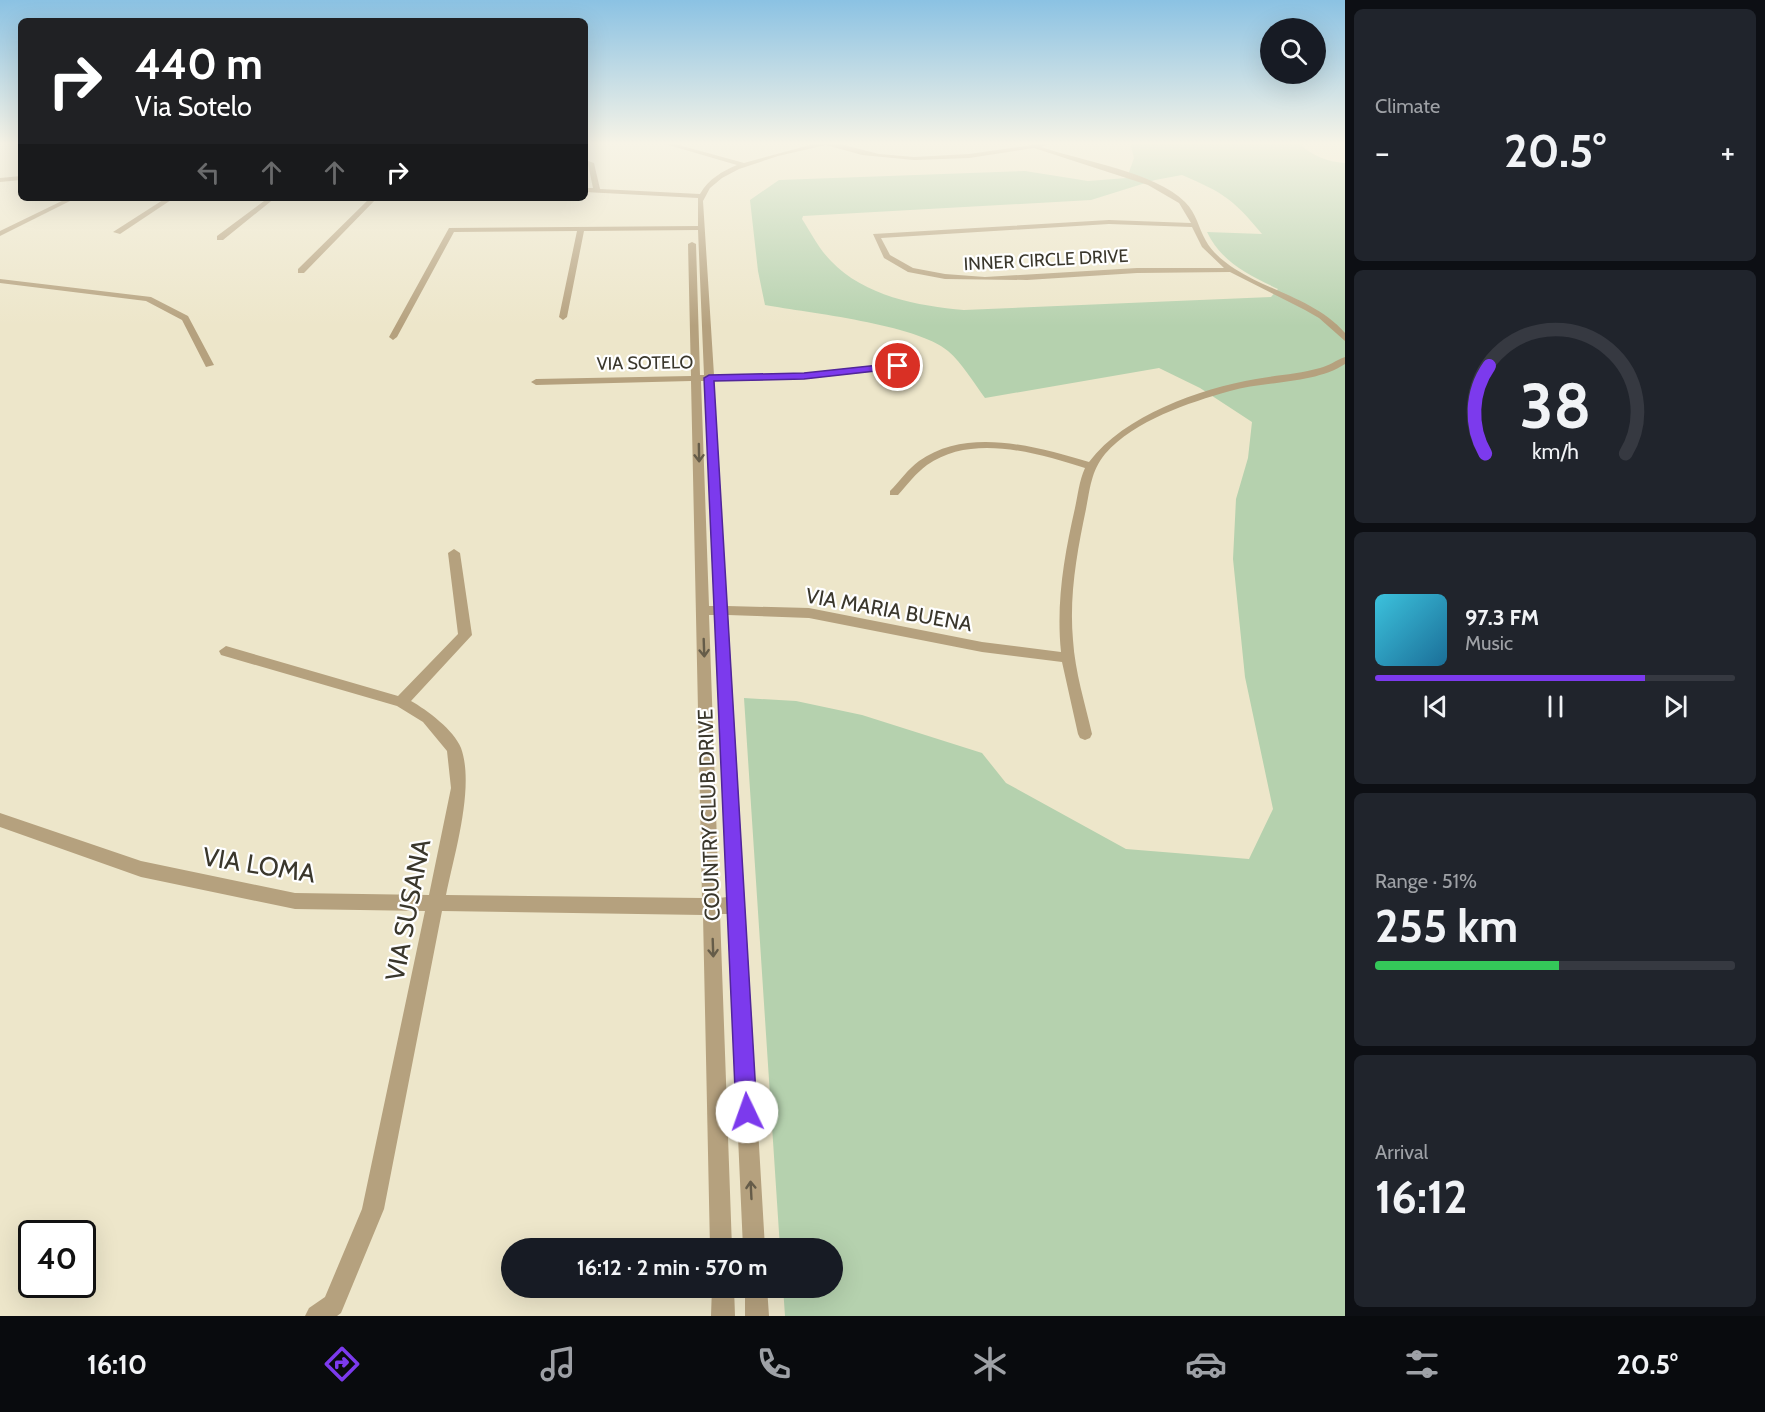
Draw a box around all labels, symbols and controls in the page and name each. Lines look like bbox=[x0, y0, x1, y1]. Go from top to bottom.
map controls bbox=[1260, 18, 1326, 84]
button: search bbox=[1260, 18, 1326, 84]
text: 440 m bbox=[135, 38, 263, 90]
icon: right bbox=[36, 42, 114, 120]
text: Via Sotelo bbox=[135, 90, 252, 123]
text: Climate bbox=[1375, 94, 1440, 118]
text: 20.5° bbox=[1504, 124, 1606, 178]
text: − bbox=[1375, 132, 1390, 172]
text: + bbox=[1720, 132, 1735, 172]
icon: left bbox=[192, 156, 225, 189]
icon: ahead bbox=[255, 156, 288, 189]
icon: ahead bbox=[318, 156, 351, 189]
icon: right bbox=[381, 156, 414, 189]
street label: INNER CIRCLE DRIVE bbox=[963, 245, 1129, 275]
pin bbox=[872, 340, 923, 391]
icon: arrive bbox=[881, 349, 914, 382]
street label: VIA SOTELO bbox=[596, 351, 694, 375]
text: 38 bbox=[1519, 368, 1591, 444]
text: km/h bbox=[1532, 438, 1578, 464]
one-way arrow bbox=[693, 443, 704, 463]
street label: VIA MARIA BUENA bbox=[804, 583, 974, 636]
text: 97.3 FM bbox=[1465, 604, 1539, 631]
text: Music bbox=[1465, 631, 1513, 655]
one-way arrow bbox=[698, 638, 709, 658]
icon: previous bbox=[1419, 690, 1452, 723]
icon: pause bbox=[1539, 690, 1572, 723]
icon: next bbox=[1659, 690, 1692, 723]
street label: COUNTRY CLUB DRIVE bbox=[692, 708, 725, 922]
street label: VIA SUSANA bbox=[379, 836, 437, 984]
street label: VIA LOMA bbox=[200, 840, 318, 890]
text: Range · 51% bbox=[1375, 869, 1477, 893]
text: 255 km bbox=[1375, 899, 1518, 953]
one-way arrow bbox=[707, 938, 719, 958]
position arrow bbox=[715, 1080, 779, 1144]
text: Arrival bbox=[1375, 1140, 1428, 1164]
text: 16:12 bbox=[1375, 1170, 1467, 1224]
one-way arrow bbox=[745, 1180, 756, 1200]
speed limit sign: 40 bbox=[18, 1220, 96, 1298]
text: 16:12 · 2 min · 570 m bbox=[577, 1254, 767, 1281]
icon: directions bbox=[321, 1343, 363, 1385]
icon: music bbox=[537, 1343, 579, 1385]
icon: phone bbox=[753, 1343, 795, 1385]
icon: climate bbox=[969, 1343, 1011, 1385]
icon: car bbox=[1185, 1343, 1227, 1385]
icon: filters bbox=[1401, 1343, 1443, 1385]
text: 16:10 bbox=[87, 1348, 147, 1381]
text: 20.5° bbox=[1617, 1348, 1678, 1381]

